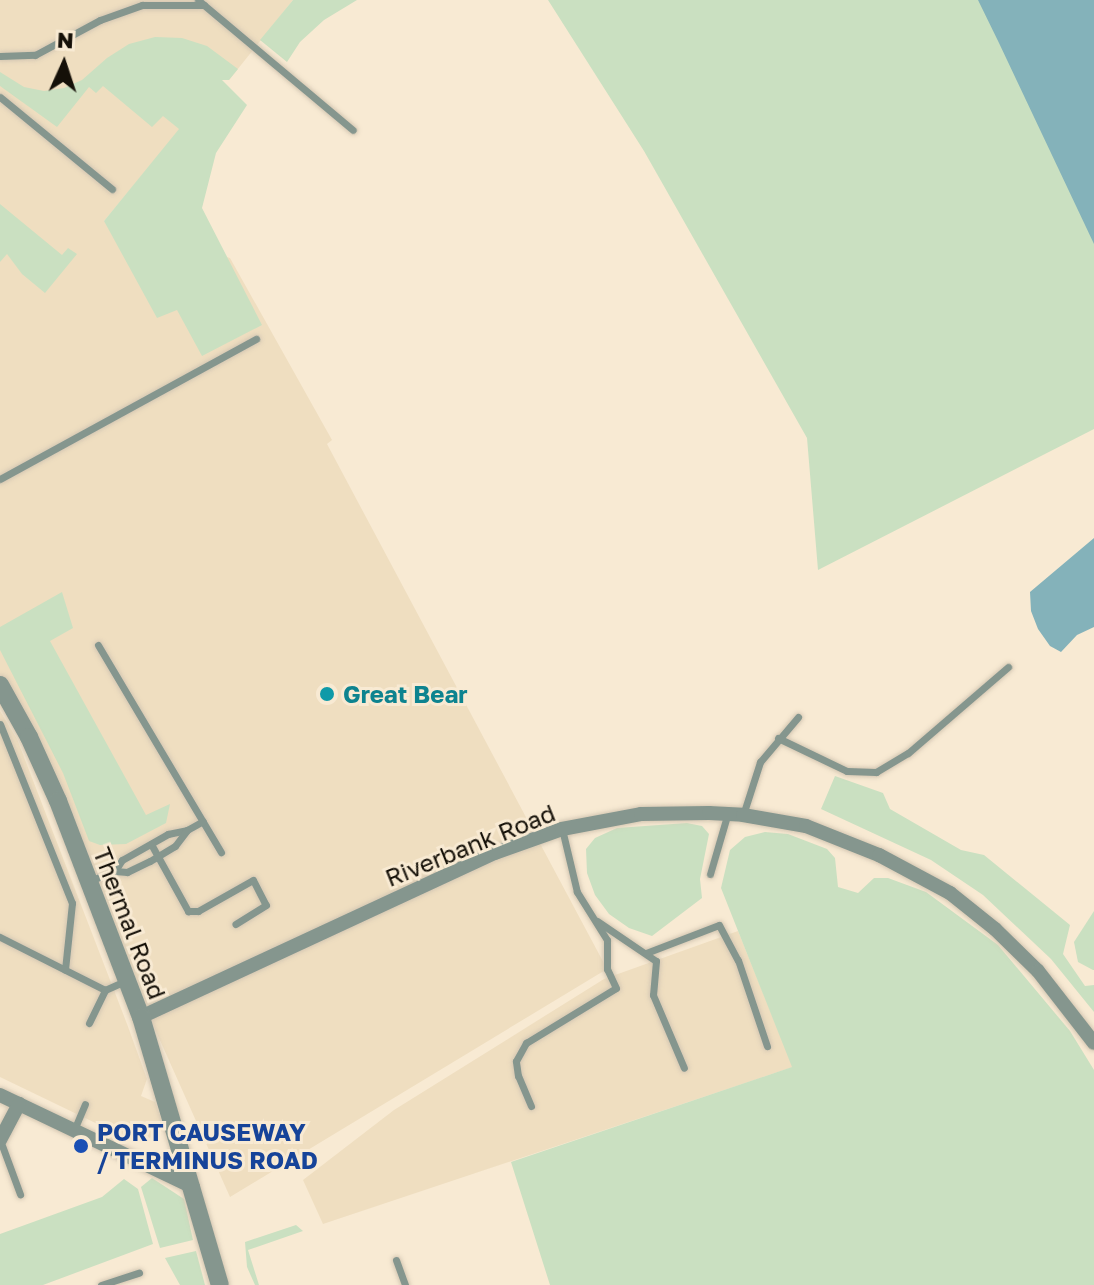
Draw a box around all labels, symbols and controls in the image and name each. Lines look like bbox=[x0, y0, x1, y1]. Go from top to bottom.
north arrow bbox=[24, 24, 104, 104]
text: N bbox=[56, 26, 74, 53]
place label: Great Bear bbox=[343, 680, 468, 708]
marker: Great Bear bbox=[318, 685, 336, 703]
street label: Riverbank Road bbox=[381, 798, 559, 892]
street label: Thermal Road bbox=[88, 843, 172, 1003]
place label: PORT CAUSEWAY / TERMINUS ROAD bbox=[97, 1118, 318, 1174]
marker: PORT CAUSEWAY / TERMINUS ROAD bbox=[72, 1137, 90, 1155]

